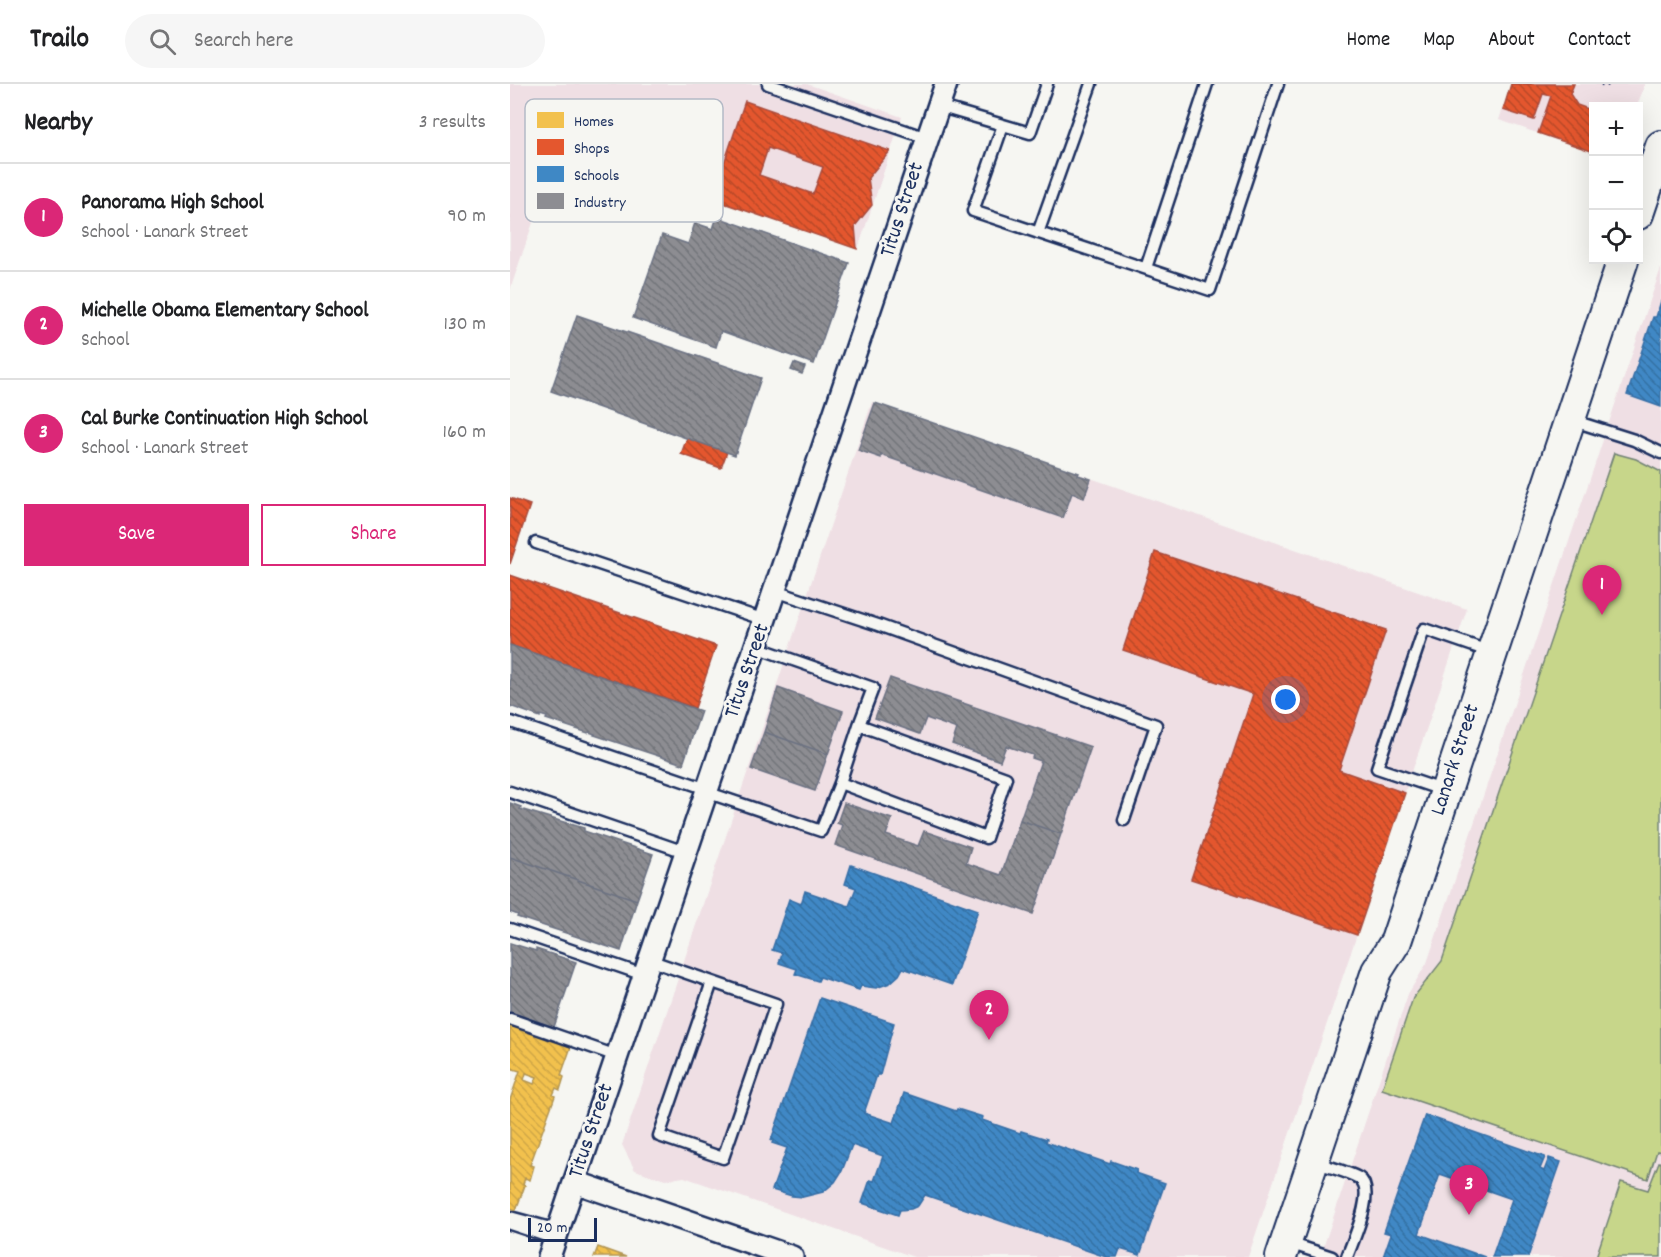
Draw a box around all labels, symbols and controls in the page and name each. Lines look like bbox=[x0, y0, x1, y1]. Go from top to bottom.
search box bbox=[125, 14, 545, 68]
text: Trailo bbox=[30, 21, 89, 61]
icon: search bbox=[146, 25, 179, 58]
text: Search here bbox=[194, 26, 293, 57]
text: Home bbox=[1346, 26, 1390, 56]
text: Map bbox=[1423, 26, 1455, 56]
text: About bbox=[1488, 26, 1535, 56]
text: Contact bbox=[1568, 26, 1631, 56]
legend bbox=[525, 99, 723, 222]
map controls bbox=[1589, 102, 1643, 264]
button: + bbox=[1589, 102, 1643, 156]
text: Nearby bbox=[24, 105, 92, 142]
text: 3 results bbox=[419, 109, 486, 137]
text: Homes bbox=[574, 111, 614, 134]
text: Shops bbox=[574, 138, 610, 161]
button: − bbox=[1589, 156, 1643, 210]
street label: Titus Street bbox=[873, 159, 933, 261]
text: Schools bbox=[574, 165, 620, 188]
text: Panorama High School bbox=[81, 188, 264, 219]
text: Industry bbox=[574, 192, 626, 215]
text: 1 bbox=[41, 203, 46, 231]
text: 90 m bbox=[448, 203, 486, 231]
button: locate bbox=[1589, 210, 1643, 264]
text: School · Lanark Street bbox=[81, 219, 248, 247]
text: Michelle Obama Elementary School bbox=[81, 296, 369, 327]
text: 2 bbox=[39, 311, 48, 339]
text: 130 m bbox=[444, 311, 486, 339]
text: School bbox=[81, 327, 130, 355]
text: Cal Burke Continuation High School bbox=[81, 404, 368, 435]
text: 3 bbox=[39, 419, 48, 447]
text: 160 m bbox=[443, 419, 486, 447]
text: School · Lanark Street bbox=[81, 435, 248, 463]
button: Save bbox=[24, 504, 249, 566]
button: Share bbox=[261, 504, 486, 566]
pin: 1 bbox=[1582, 566, 1622, 615]
street label: Titus Street bbox=[717, 620, 779, 722]
your location bbox=[1271, 685, 1300, 714]
street label: Lanark Street bbox=[1423, 700, 1489, 820]
pin: 2 bbox=[970, 990, 1008, 1040]
street label: Titus Street bbox=[561, 1080, 623, 1182]
pin: 3 bbox=[1450, 1166, 1488, 1215]
scale bar bbox=[528, 1215, 597, 1242]
text: 20 m bbox=[537, 1217, 567, 1240]

